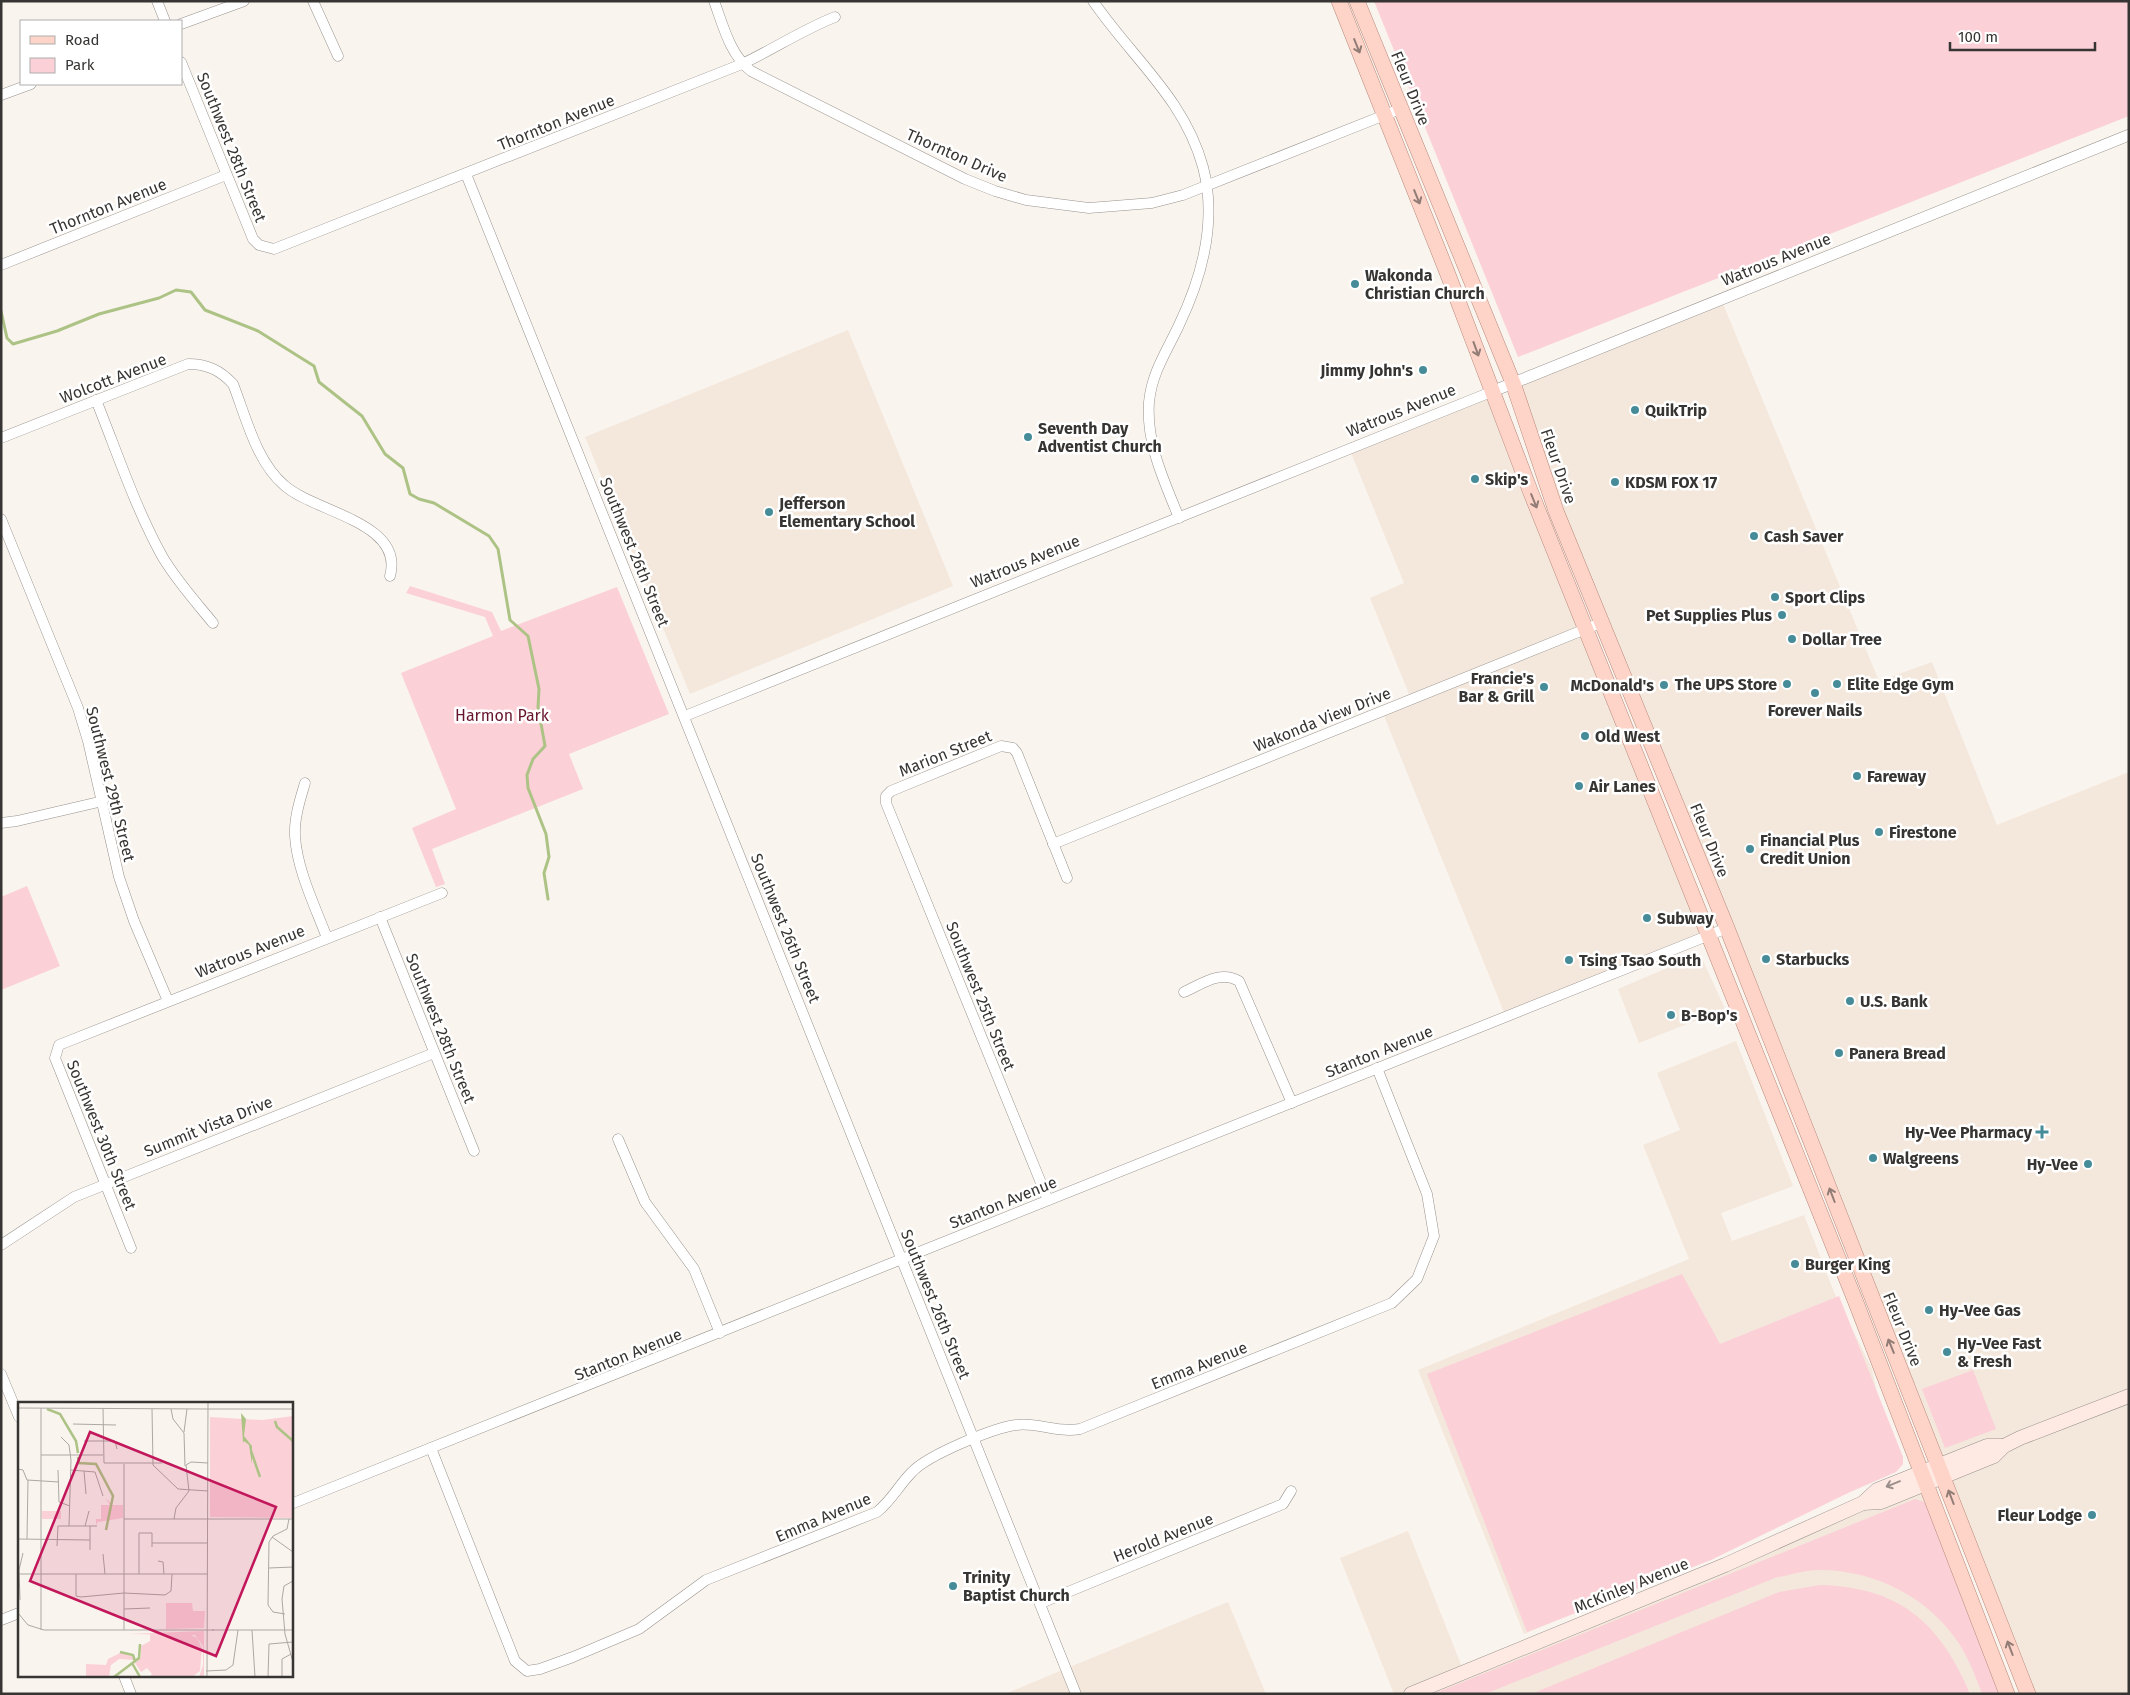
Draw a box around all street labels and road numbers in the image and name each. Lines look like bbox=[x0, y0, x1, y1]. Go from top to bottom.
street label: Fleur Drive bbox=[1387, 48, 1434, 128]
street label: Southwest 28th Street bbox=[193, 70, 270, 225]
street label: Thornton Avenue bbox=[495, 90, 617, 155]
street label: Thornton Drive bbox=[903, 125, 1010, 186]
street label: Thornton Avenue bbox=[47, 174, 169, 239]
street label: Watrous Avenue bbox=[1719, 229, 1834, 290]
street label: Wolcott Avenue bbox=[57, 349, 169, 408]
street label: Watrous Avenue bbox=[1344, 380, 1459, 441]
street label: Fleur Drive bbox=[1537, 426, 1580, 506]
street label: Southwest 26th Street bbox=[596, 475, 673, 630]
street label: Watrous Avenue bbox=[968, 531, 1083, 592]
street label: Wakonda View Drive bbox=[1251, 683, 1393, 756]
street label: Southwest 29th Street bbox=[82, 705, 139, 864]
street label: Marion Street bbox=[896, 726, 994, 781]
street label: Fleur Drive bbox=[1686, 800, 1733, 880]
street label: Southwest 26th Street bbox=[747, 851, 824, 1006]
street label: Southwest 25th Street bbox=[942, 919, 1019, 1074]
street label: Watrous Avenue bbox=[193, 921, 308, 982]
street label: Southwest 28th Street bbox=[402, 951, 479, 1106]
street label: Stanton Avenue bbox=[1323, 1021, 1436, 1082]
street label: Southwest 30th Street bbox=[63, 1057, 140, 1213]
street label: Summit Vista Drive bbox=[141, 1092, 275, 1161]
street label: Stanton Avenue bbox=[947, 1172, 1060, 1233]
street label: Southwest 26th Street bbox=[897, 1227, 974, 1382]
street label: Fleur Drive bbox=[1879, 1289, 1926, 1369]
street label: Stanton Avenue bbox=[572, 1324, 685, 1385]
street label: Emma Avenue bbox=[1148, 1338, 1250, 1393]
street label: Emma Avenue bbox=[773, 1489, 874, 1546]
street label: Herold Avenue bbox=[1110, 1509, 1216, 1566]
street label: McKinley Avenue bbox=[1571, 1554, 1691, 1617]

